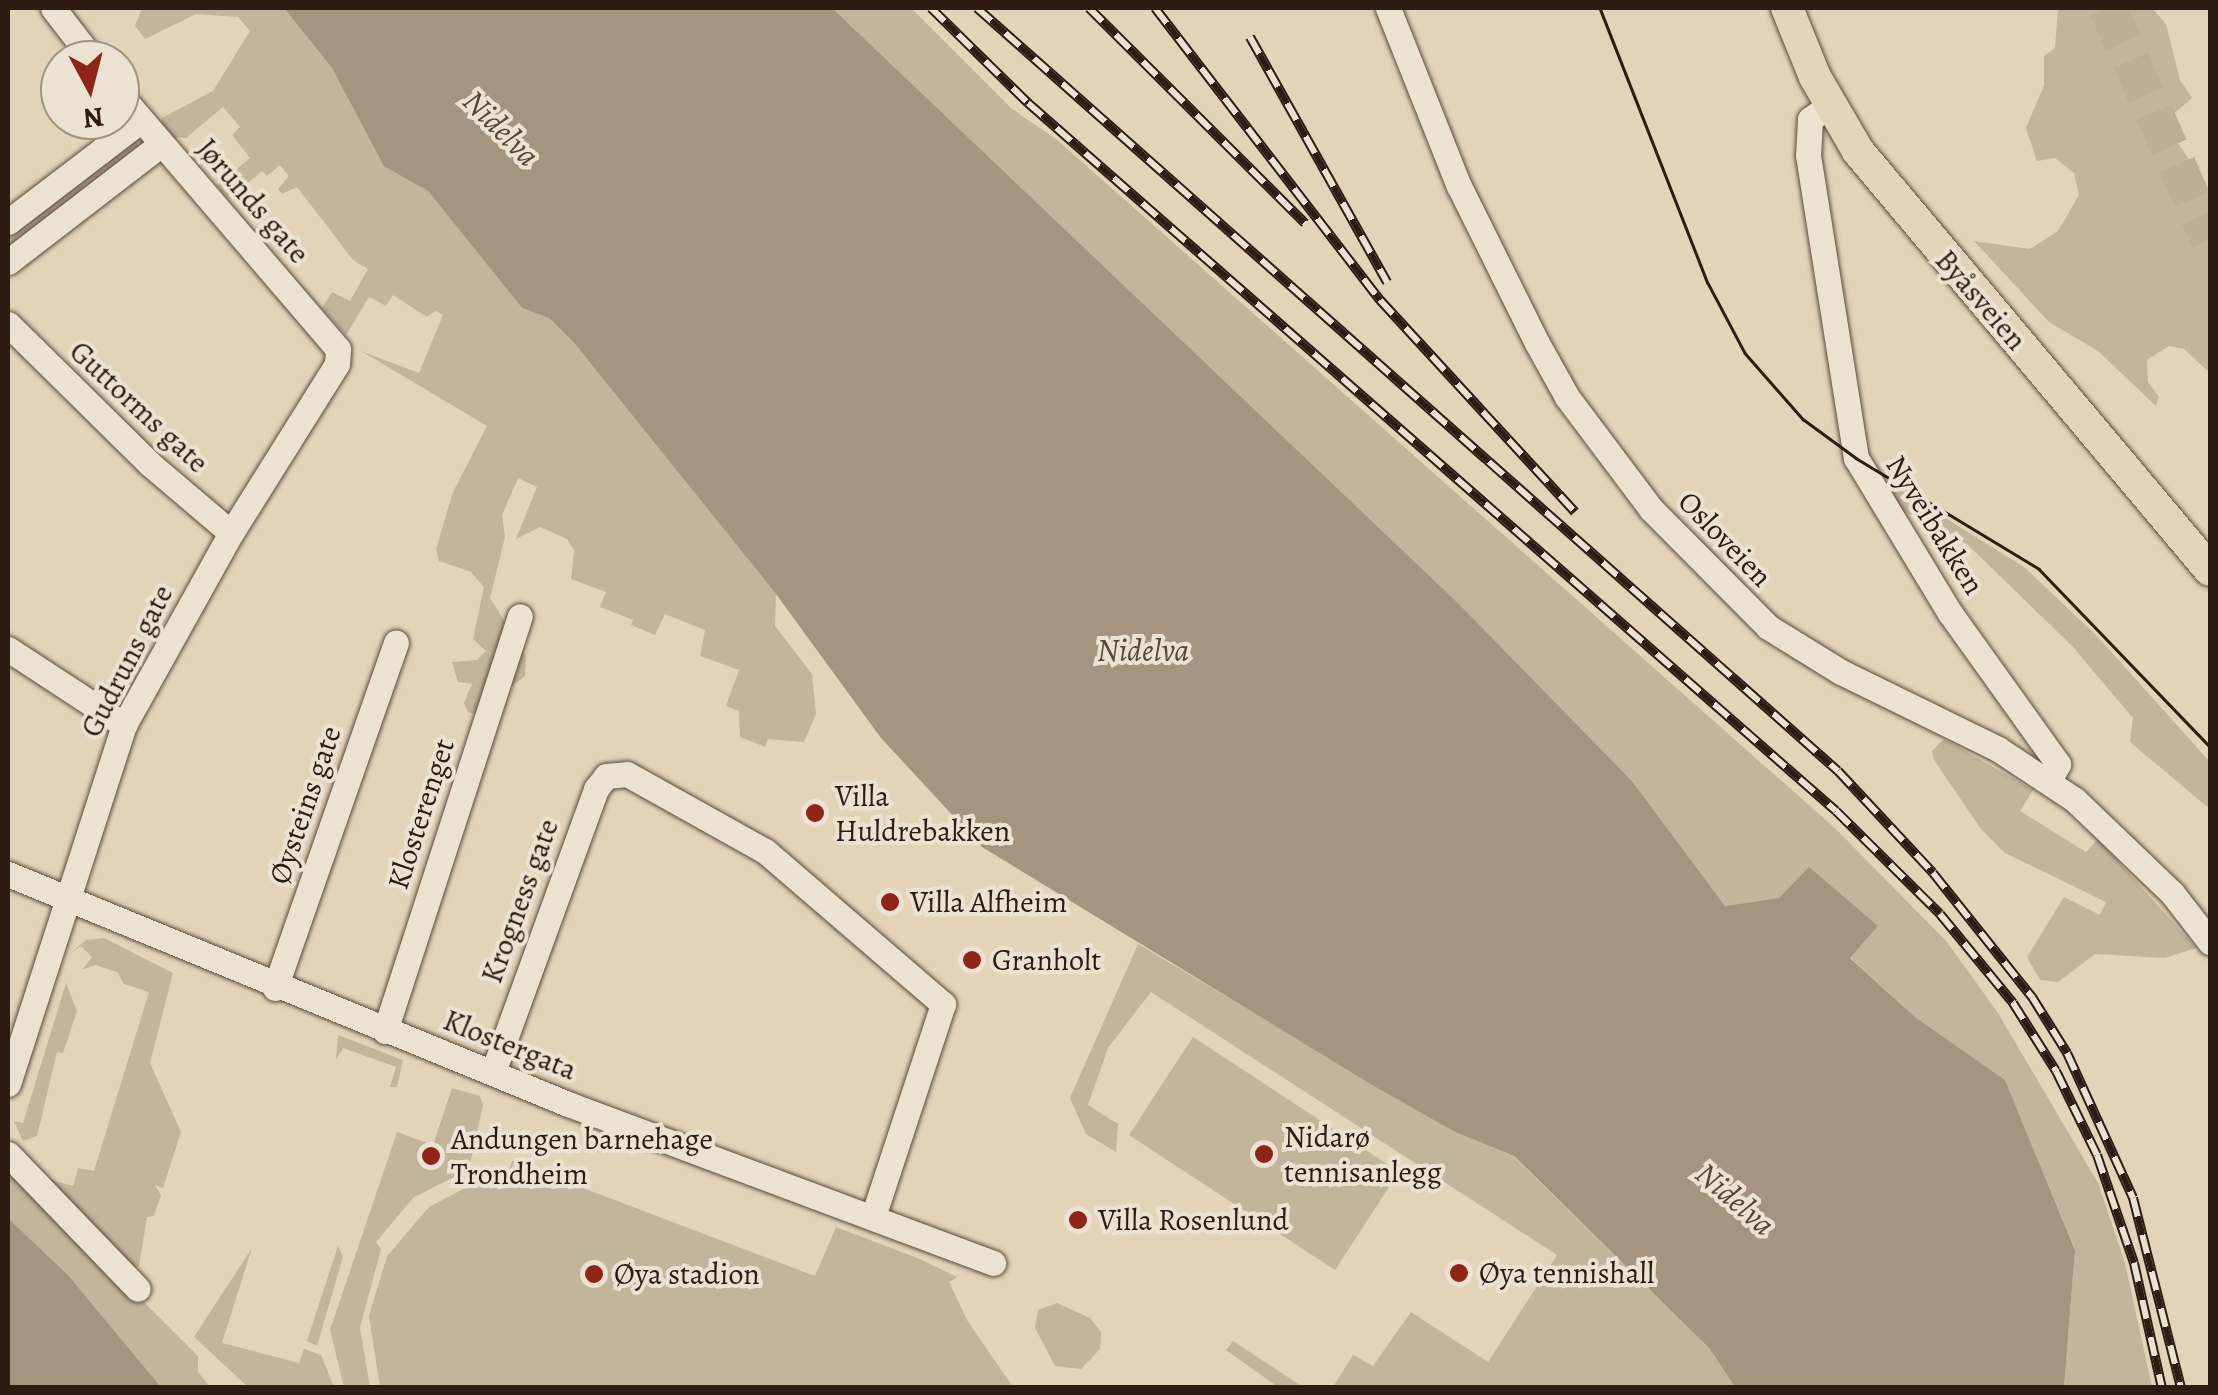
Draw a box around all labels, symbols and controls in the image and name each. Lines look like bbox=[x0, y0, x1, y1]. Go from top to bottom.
north arrow bbox=[40, 40, 140, 140]
water label: Nidelva bbox=[455, 82, 547, 174]
text: N bbox=[81, 98, 106, 138]
street label: Jørunds gate bbox=[189, 131, 317, 271]
street label: Byåsveien bbox=[1928, 242, 2034, 358]
street label: Guttorms gate bbox=[62, 334, 216, 480]
street label: Nyveibakken bbox=[1878, 449, 1992, 601]
street label: Osloveien bbox=[1671, 484, 1779, 594]
street label: Gudruns gate bbox=[73, 579, 181, 743]
water label: Nidelva bbox=[1097, 631, 1189, 669]
street label: Øysteins gate bbox=[261, 721, 349, 889]
street label: Klosterenget bbox=[380, 734, 462, 894]
place label: Villa Huldrebakken bbox=[835, 778, 1010, 848]
marker: Villa Huldrebakken bbox=[804, 802, 826, 824]
street label: Krogness gate bbox=[474, 814, 566, 988]
place label: Villa Alfheim bbox=[910, 884, 1067, 920]
marker: Villa Alfheim bbox=[879, 891, 901, 913]
place label: Granholt bbox=[992, 942, 1101, 978]
marker: Granholt bbox=[961, 949, 983, 971]
street label: Klostergata bbox=[438, 1002, 582, 1088]
place label: Nidarø tennisanlegg bbox=[1284, 1119, 1442, 1190]
place label: Andungen barnehage Trondheim bbox=[451, 1121, 713, 1192]
marker: Nidarø tennisanlegg bbox=[1253, 1143, 1275, 1165]
marker: Andungen barnehage Trondheim bbox=[420, 1145, 442, 1167]
water label: Nidelva bbox=[1688, 1154, 1782, 1244]
place label: Villa Rosenlund bbox=[1098, 1202, 1289, 1238]
marker: Villa Rosenlund bbox=[1067, 1209, 1089, 1231]
place label: Øya tennishall bbox=[1479, 1255, 1654, 1291]
place label: Øya stadion bbox=[614, 1256, 760, 1292]
marker: Øya tennishall bbox=[1448, 1262, 1470, 1284]
marker: Øya stadion bbox=[583, 1263, 605, 1285]

